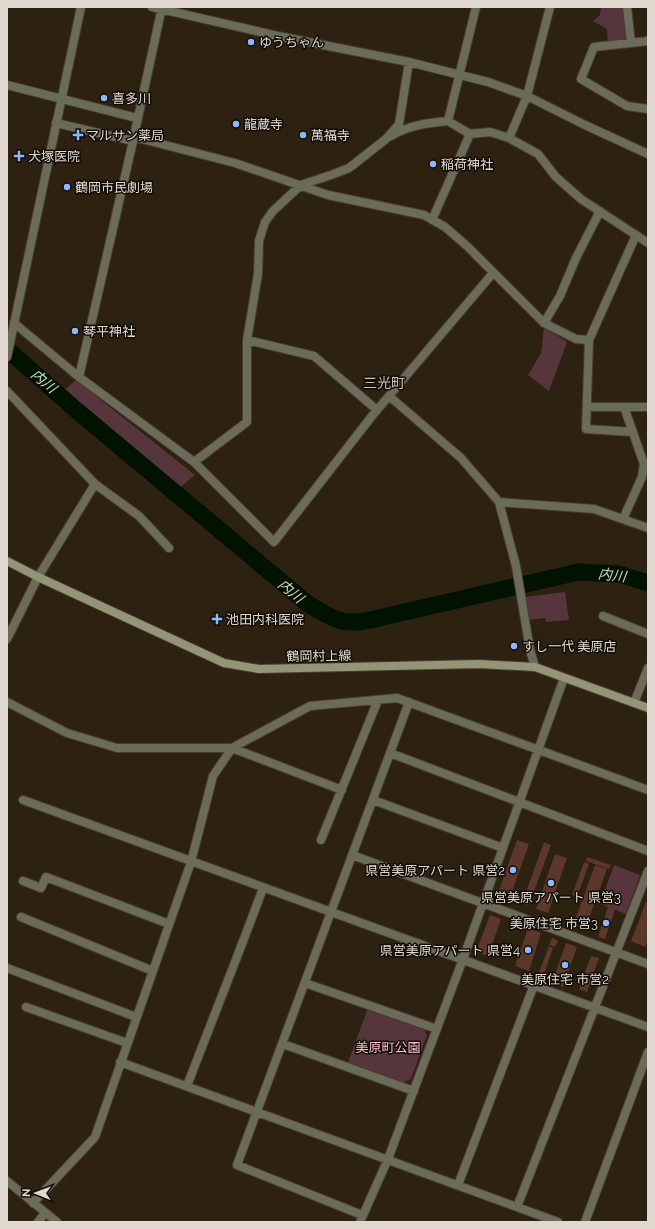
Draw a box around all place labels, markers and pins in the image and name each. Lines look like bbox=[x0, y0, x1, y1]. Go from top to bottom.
place label: ゆうちゃん bbox=[259, 35, 324, 50]
marker: ゆうちゃん bbox=[246, 37, 256, 47]
place label: 喜多川 bbox=[112, 91, 151, 106]
marker: 喜多川 bbox=[99, 93, 109, 103]
place label: 龍蔵寺 bbox=[244, 117, 283, 132]
marker: 龍蔵寺 bbox=[231, 119, 241, 129]
place label: マルサン薬局 bbox=[86, 128, 164, 143]
place label: 萬福寺 bbox=[311, 128, 350, 143]
marker: マルサン薬局 bbox=[73, 130, 83, 140]
marker: 萬福寺 bbox=[298, 130, 308, 140]
place label: 犬塚医院 bbox=[28, 149, 80, 164]
marker: 犬塚医院 bbox=[13, 150, 25, 162]
place label: 稲荷神社 bbox=[441, 157, 493, 172]
marker: 稲荷神社 bbox=[428, 159, 438, 169]
place label: 鶴岡市民劇場 bbox=[75, 180, 153, 195]
marker: 鶴岡市民劇場 bbox=[62, 182, 72, 192]
place label: 琴平神社 bbox=[83, 324, 135, 339]
marker: 琴平神社 bbox=[70, 326, 80, 336]
place label: 池田内科医院 bbox=[226, 612, 304, 627]
marker: 池田内科医院 bbox=[211, 613, 223, 625]
place label: すし一代 美原店 bbox=[522, 639, 616, 654]
marker: すし一代 美原店 bbox=[509, 641, 519, 651]
place label: 県営美原アパート 県営2 bbox=[365, 863, 505, 878]
marker: 県営美原アパート 県営2 bbox=[508, 865, 518, 875]
marker: 県営美原アパート 県営3 bbox=[546, 878, 556, 888]
place label: 県営美原アパート 県営3 bbox=[481, 890, 621, 905]
place label: 美原住宅 市営3 bbox=[510, 916, 598, 931]
marker: 美原住宅 市営3 bbox=[601, 918, 611, 928]
place label: 県営美原アパート 県営4 bbox=[380, 943, 520, 958]
marker: 県営美原アパート 県営4 bbox=[523, 945, 533, 955]
marker: 美原住宅 市営2 bbox=[560, 960, 570, 970]
place label: 美原住宅 市営2 bbox=[521, 972, 609, 987]

